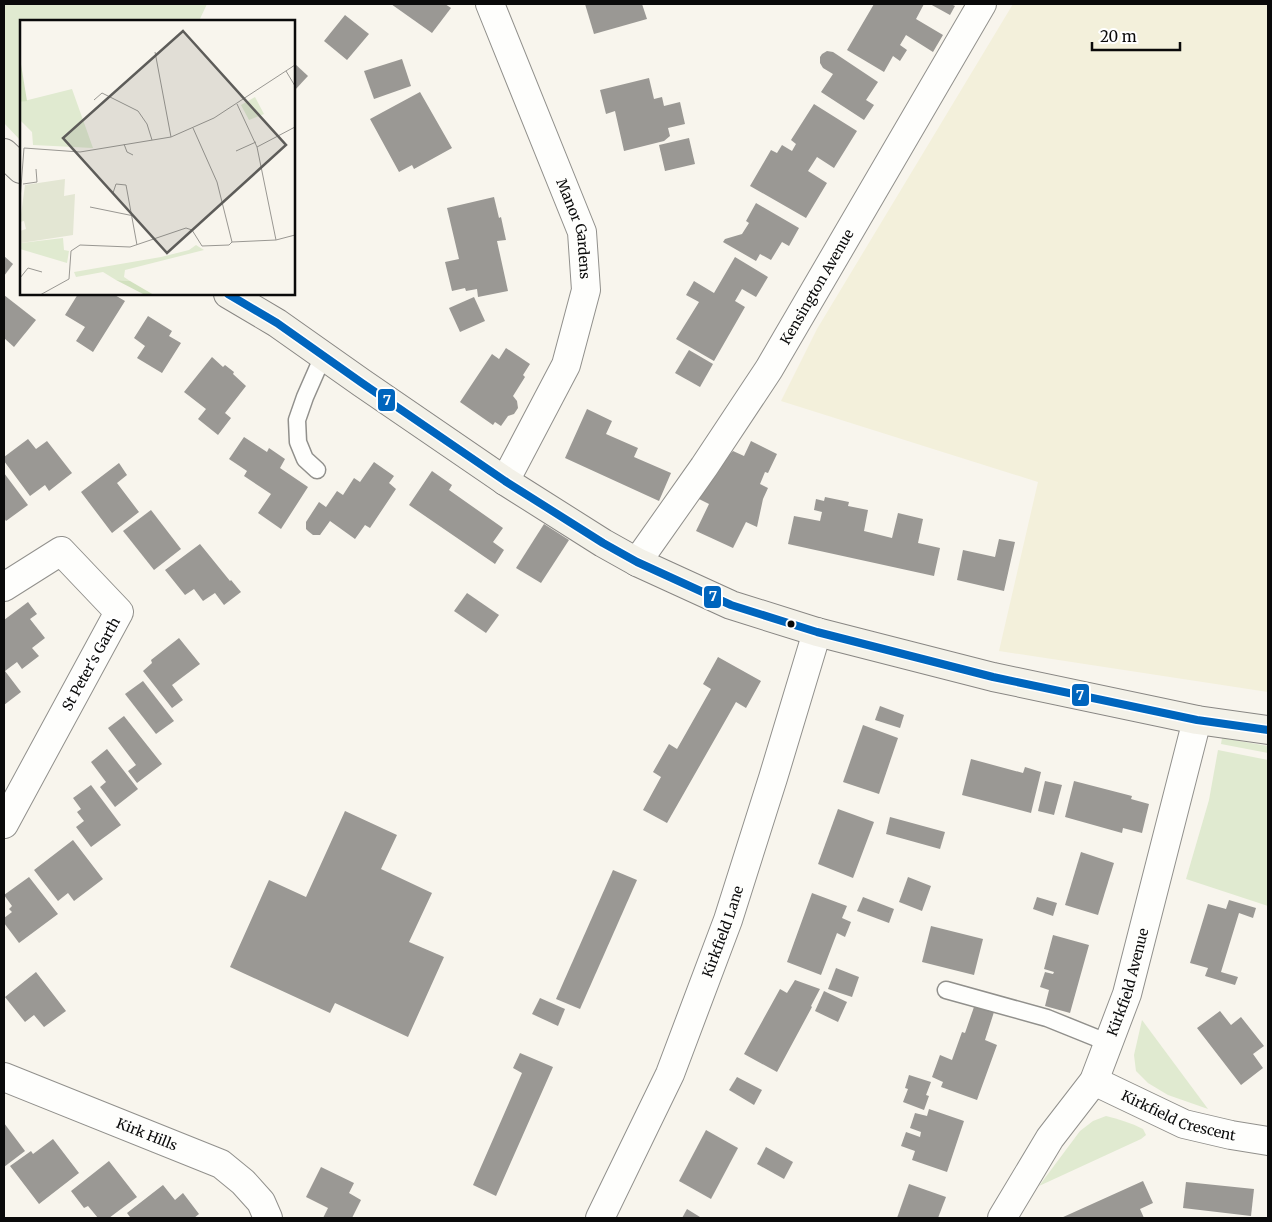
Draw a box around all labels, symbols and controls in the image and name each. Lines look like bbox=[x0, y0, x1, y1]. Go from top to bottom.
inset map bbox=[20, 20, 295, 295]
scale bar bbox=[1092, 20, 1180, 52]
text: 20 m bbox=[1100, 27, 1137, 46]
street label: Manor Gardens bbox=[552, 176, 594, 280]
street label: Kensington Avenue bbox=[776, 226, 858, 348]
line badge: 7 bbox=[377, 388, 396, 412]
text: 7 bbox=[383, 391, 391, 409]
line badge: 7 bbox=[703, 585, 722, 609]
text: 7 bbox=[709, 587, 717, 605]
street label: St Peter's Garth bbox=[58, 614, 124, 714]
unlabelled marker bbox=[786, 619, 796, 629]
line badge: 7 bbox=[1071, 683, 1090, 707]
text: 7 bbox=[1076, 686, 1084, 704]
street label: Kirkfield Lane bbox=[698, 884, 747, 980]
street label: Kirkfield Avenue bbox=[1103, 926, 1152, 1039]
street label: Kirkfield Crescent bbox=[1119, 1086, 1237, 1145]
street label: Kirk Hills bbox=[114, 1114, 180, 1155]

